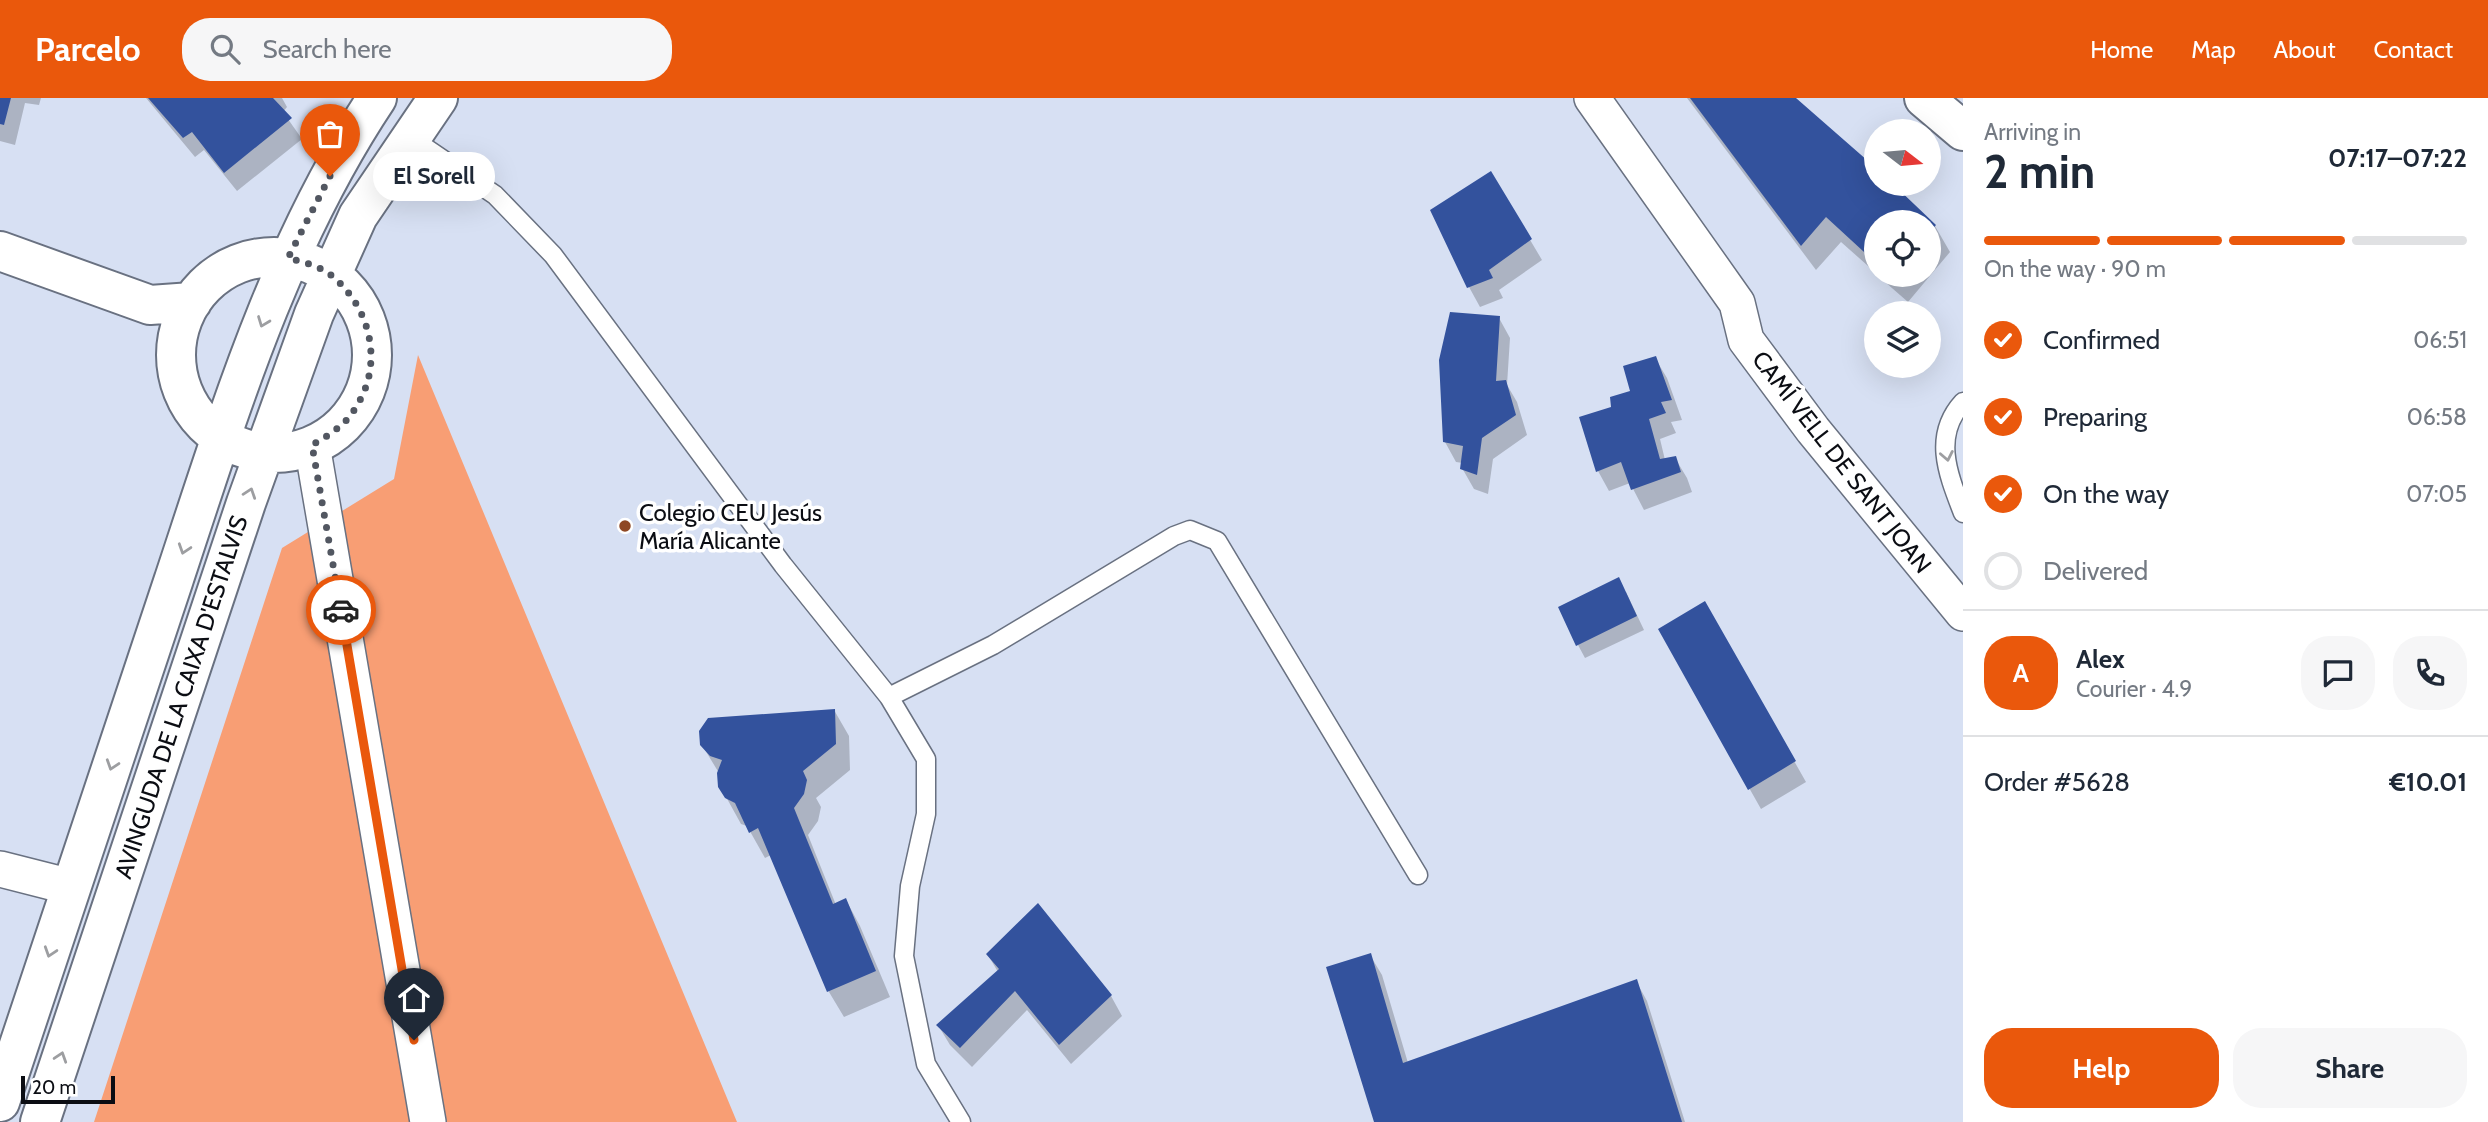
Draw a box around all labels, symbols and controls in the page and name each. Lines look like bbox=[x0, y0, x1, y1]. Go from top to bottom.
search box bbox=[182, 18, 672, 81]
text: Parcelo bbox=[35, 29, 140, 69]
icon: search bbox=[206, 30, 244, 68]
text: Search here bbox=[262, 33, 392, 65]
text: Home bbox=[2090, 35, 2153, 64]
text: Map bbox=[2191, 35, 2236, 64]
text: About bbox=[2274, 35, 2336, 64]
text: Contact bbox=[2374, 35, 2453, 64]
pin bbox=[300, 104, 360, 176]
icon: bag bbox=[311, 115, 349, 153]
text: Arriving in bbox=[1984, 118, 2081, 146]
north arrow bbox=[1864, 119, 1941, 196]
map controls bbox=[1864, 119, 1941, 378]
text: 07:17–07:22 bbox=[2328, 142, 2467, 174]
text: 2 min bbox=[1984, 144, 2095, 200]
callout: El Sorell bbox=[372, 152, 494, 200]
text: El Sorell bbox=[393, 162, 475, 190]
button: locate bbox=[1864, 210, 1941, 287]
text: On the way · 90 m bbox=[1984, 255, 2166, 283]
button: layers bbox=[1864, 301, 1941, 378]
one-way arrow bbox=[258, 315, 272, 327]
icon: check bbox=[1984, 321, 2022, 359]
text: Confirmed bbox=[2043, 324, 2160, 356]
text: 06:51 bbox=[2413, 326, 2467, 354]
street label: CAMÍ VELL DE SANT JOAN bbox=[1746, 345, 1938, 579]
icon: check bbox=[1984, 398, 2022, 436]
text: Preparing bbox=[2043, 401, 2147, 433]
text: 06:58 bbox=[2407, 403, 2467, 431]
one-way arrow bbox=[1938, 450, 1953, 462]
icon: check bbox=[1984, 475, 2022, 513]
text: On the way bbox=[2043, 478, 2169, 510]
text: 07:05 bbox=[2406, 480, 2467, 508]
one-way arrow bbox=[241, 487, 255, 499]
place label: Colegio CEU Jesús María Alicante bbox=[639, 498, 822, 555]
street label: AVINGUDA DE LA CAIXA D'ESTALVIS bbox=[108, 512, 254, 882]
marker: Colegio CEU Jesús María Alicante bbox=[617, 518, 633, 534]
one-way arrow bbox=[178, 542, 192, 554]
text: Delivered bbox=[2043, 555, 2148, 587]
courier bbox=[306, 575, 376, 645]
icon: car bbox=[322, 591, 360, 629]
button: chat bbox=[2301, 636, 2375, 710]
button: phone bbox=[2393, 636, 2467, 710]
text: Alex bbox=[2076, 643, 2125, 675]
text: A bbox=[2013, 657, 2029, 689]
text: Courier · 4.9 bbox=[2076, 675, 2192, 703]
one-way arrow bbox=[106, 758, 120, 770]
text: Order #5628 bbox=[1984, 766, 2130, 798]
text: €10.01 bbox=[2389, 766, 2467, 798]
one-way arrow bbox=[44, 945, 58, 957]
pin bbox=[384, 968, 444, 1040]
icon: home bbox=[395, 979, 433, 1017]
button: Help bbox=[1984, 1028, 2219, 1108]
button: Share bbox=[2233, 1028, 2467, 1108]
one-way arrow bbox=[53, 1052, 67, 1064]
scale bar bbox=[21, 1073, 116, 1105]
text: 20 m bbox=[32, 1076, 76, 1099]

